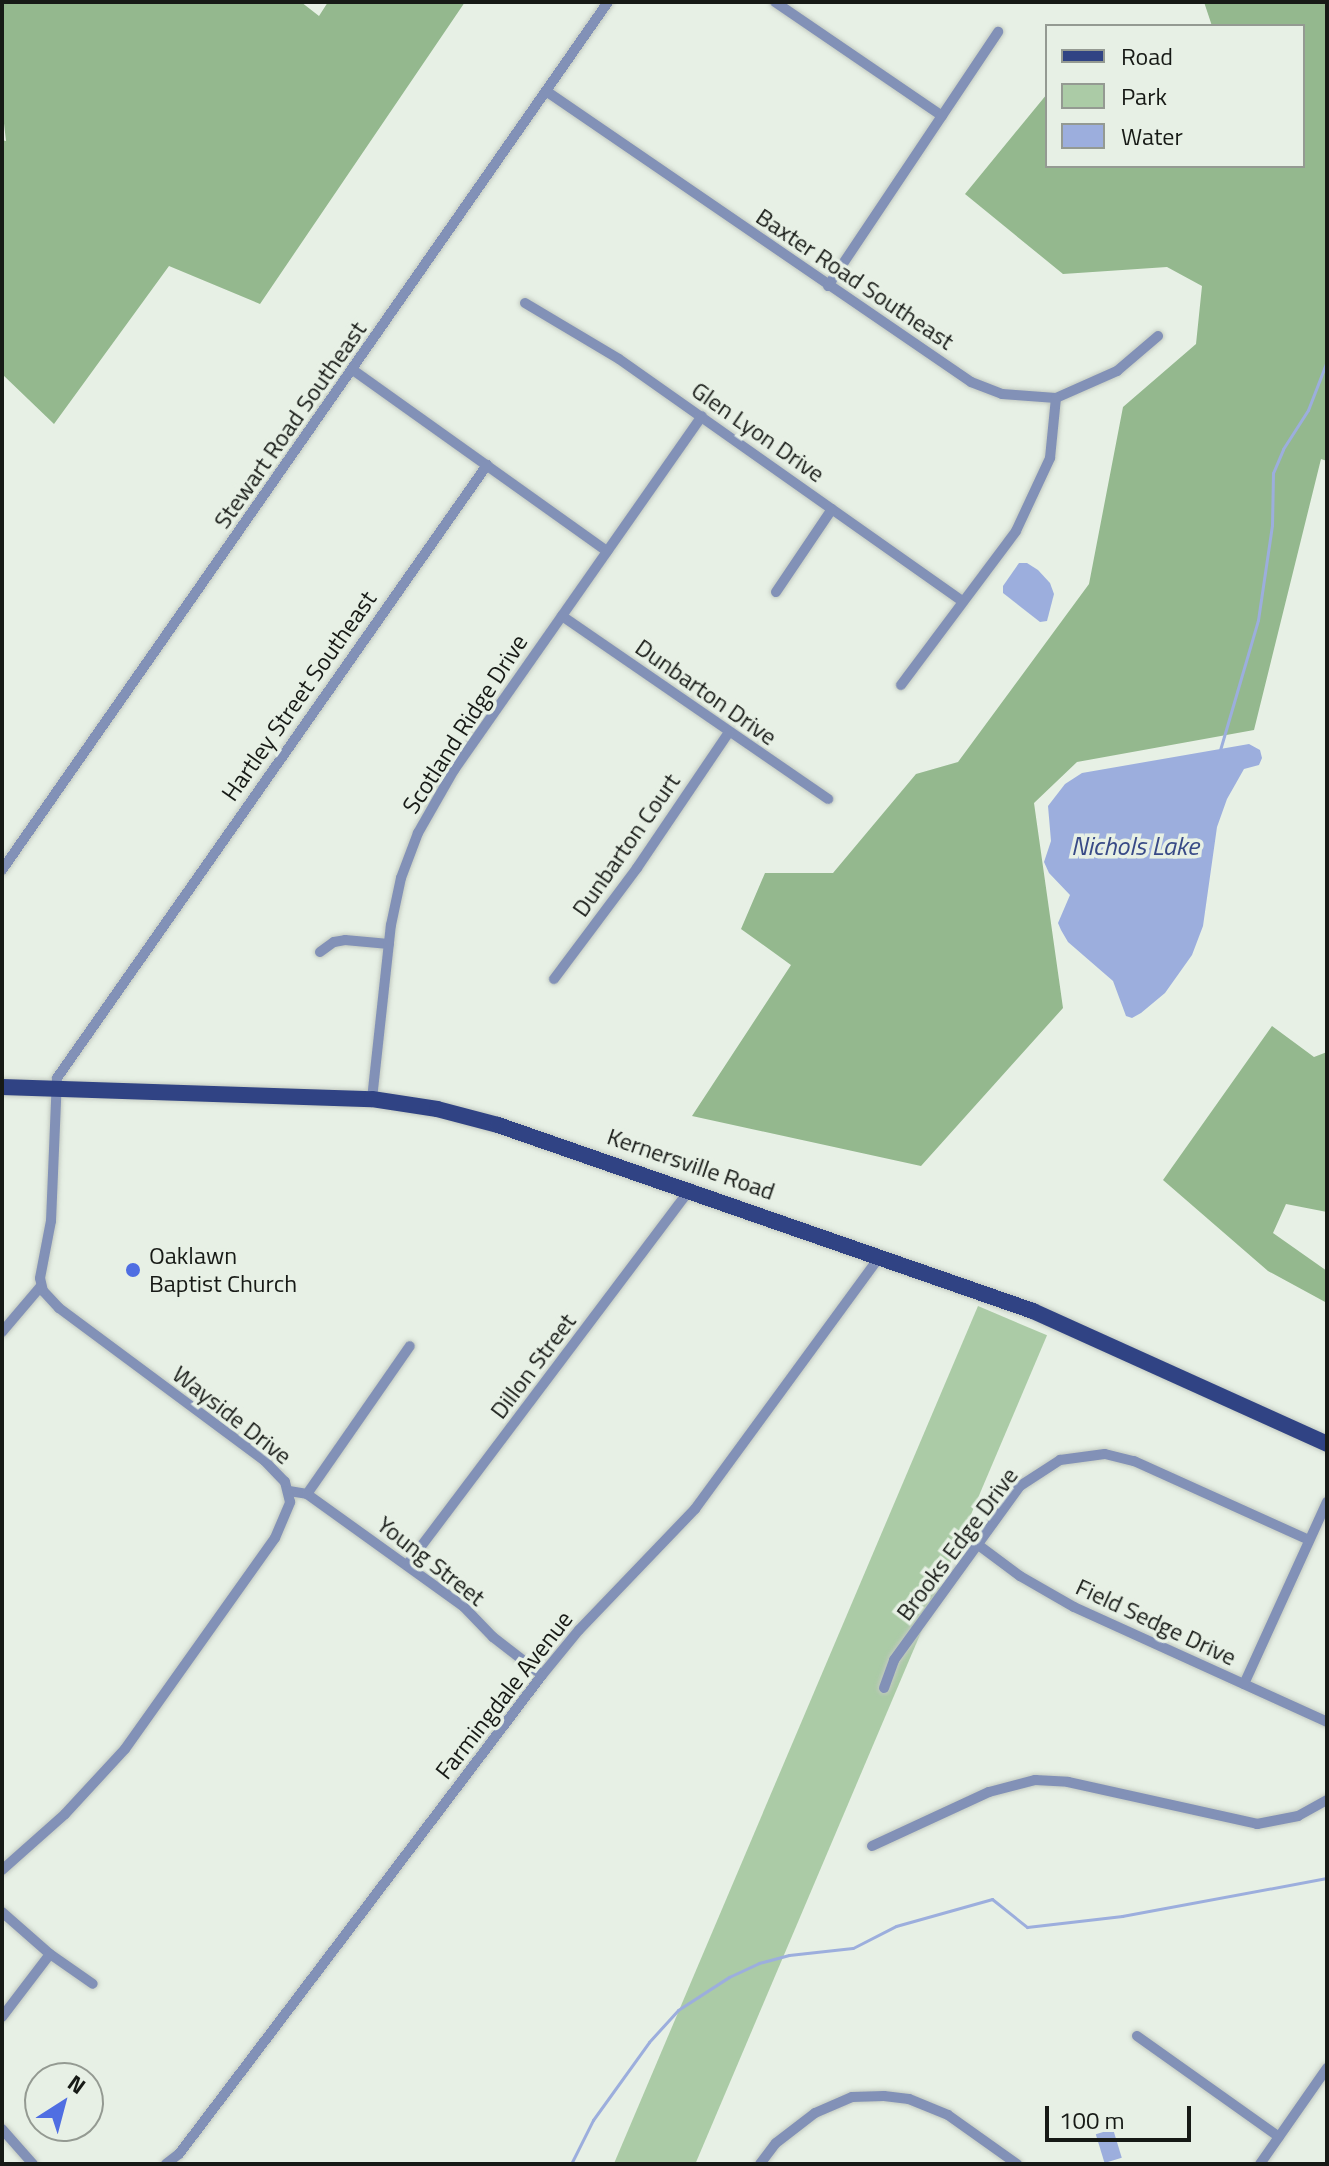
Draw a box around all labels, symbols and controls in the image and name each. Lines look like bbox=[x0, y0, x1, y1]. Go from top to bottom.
legend bbox=[1045, 24, 1305, 168]
text: Road bbox=[1121, 38, 1173, 74]
text: Park bbox=[1121, 78, 1167, 114]
text: Water bbox=[1121, 118, 1183, 154]
street label: Baxter Road Southeast bbox=[751, 202, 959, 356]
street label: Stewart Road Southeast bbox=[208, 316, 372, 534]
street label: Glen Lyon Drive bbox=[686, 376, 830, 488]
street label: Hartley Street Southeast bbox=[216, 585, 382, 807]
street label: Scotland Ridge Drive bbox=[396, 629, 534, 819]
street label: Dunbarton Drive bbox=[630, 633, 782, 751]
street label: Dunbarton Court bbox=[566, 768, 686, 922]
water label: Nichols Lake bbox=[1071, 830, 1199, 862]
street label: Kernersville Road bbox=[603, 1122, 779, 1206]
place label: Oaklawn Baptist Church bbox=[149, 1242, 297, 1298]
marker: Oaklawn Baptist Church bbox=[124, 1261, 142, 1279]
street label: Dillon Street bbox=[484, 1308, 582, 1424]
street label: Wayside Drive bbox=[167, 1360, 297, 1470]
street label: Brooks Edge Drive bbox=[890, 1462, 1024, 1626]
street label: Young Street bbox=[371, 1510, 491, 1612]
street label: Field Sedge Drive bbox=[1071, 1572, 1241, 1672]
street label: Farmingdale Avenue bbox=[429, 1605, 579, 1785]
north arrow bbox=[24, 2062, 104, 2142]
text: N bbox=[61, 2066, 93, 2102]
scale bar bbox=[1049, 2090, 1195, 2140]
text: 100 m bbox=[1059, 2102, 1125, 2138]

